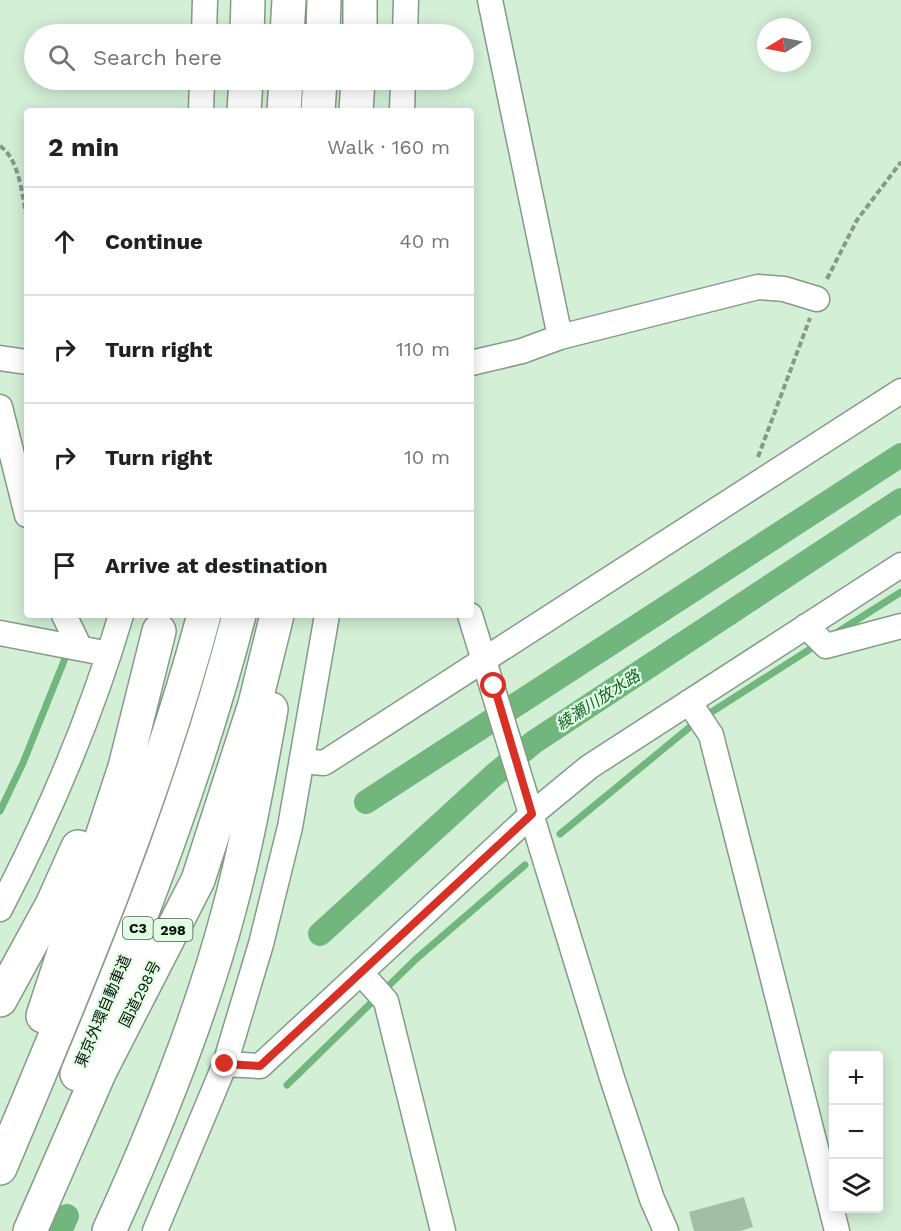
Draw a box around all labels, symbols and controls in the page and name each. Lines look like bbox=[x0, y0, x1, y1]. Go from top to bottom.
north arrow bbox=[757, 18, 811, 72]
search box bbox=[24, 24, 474, 90]
icon: search bbox=[45, 41, 78, 74]
text: Search here bbox=[93, 45, 222, 70]
text: 2 min bbox=[48, 132, 119, 162]
text: Walk · 160 m bbox=[327, 135, 450, 159]
icon: ahead bbox=[48, 225, 81, 258]
text: Continue bbox=[105, 229, 203, 254]
text: 40 m bbox=[399, 229, 450, 253]
icon: right bbox=[48, 333, 81, 366]
text: Turn right bbox=[105, 337, 212, 362]
text: 110 m bbox=[396, 337, 450, 361]
icon: right bbox=[48, 441, 81, 474]
text: Turn right bbox=[105, 445, 212, 470]
text: 10 m bbox=[404, 445, 450, 469]
icon: arrive bbox=[48, 549, 81, 582]
text: Arrive at destination bbox=[105, 553, 328, 578]
water label: 綾瀬川放水路 bbox=[553, 665, 645, 734]
route start bbox=[480, 672, 506, 698]
road number: C3 bbox=[123, 917, 153, 939]
road number: 298 bbox=[154, 919, 192, 941]
street label: 東京外環自動車道 bbox=[71, 952, 135, 1070]
street label: 国道298号 bbox=[116, 958, 164, 1030]
route end bbox=[211, 1050, 237, 1076]
map controls bbox=[829, 1051, 883, 1213]
button: + bbox=[829, 1051, 883, 1105]
button: − bbox=[829, 1105, 883, 1159]
button: layers bbox=[829, 1159, 883, 1213]

